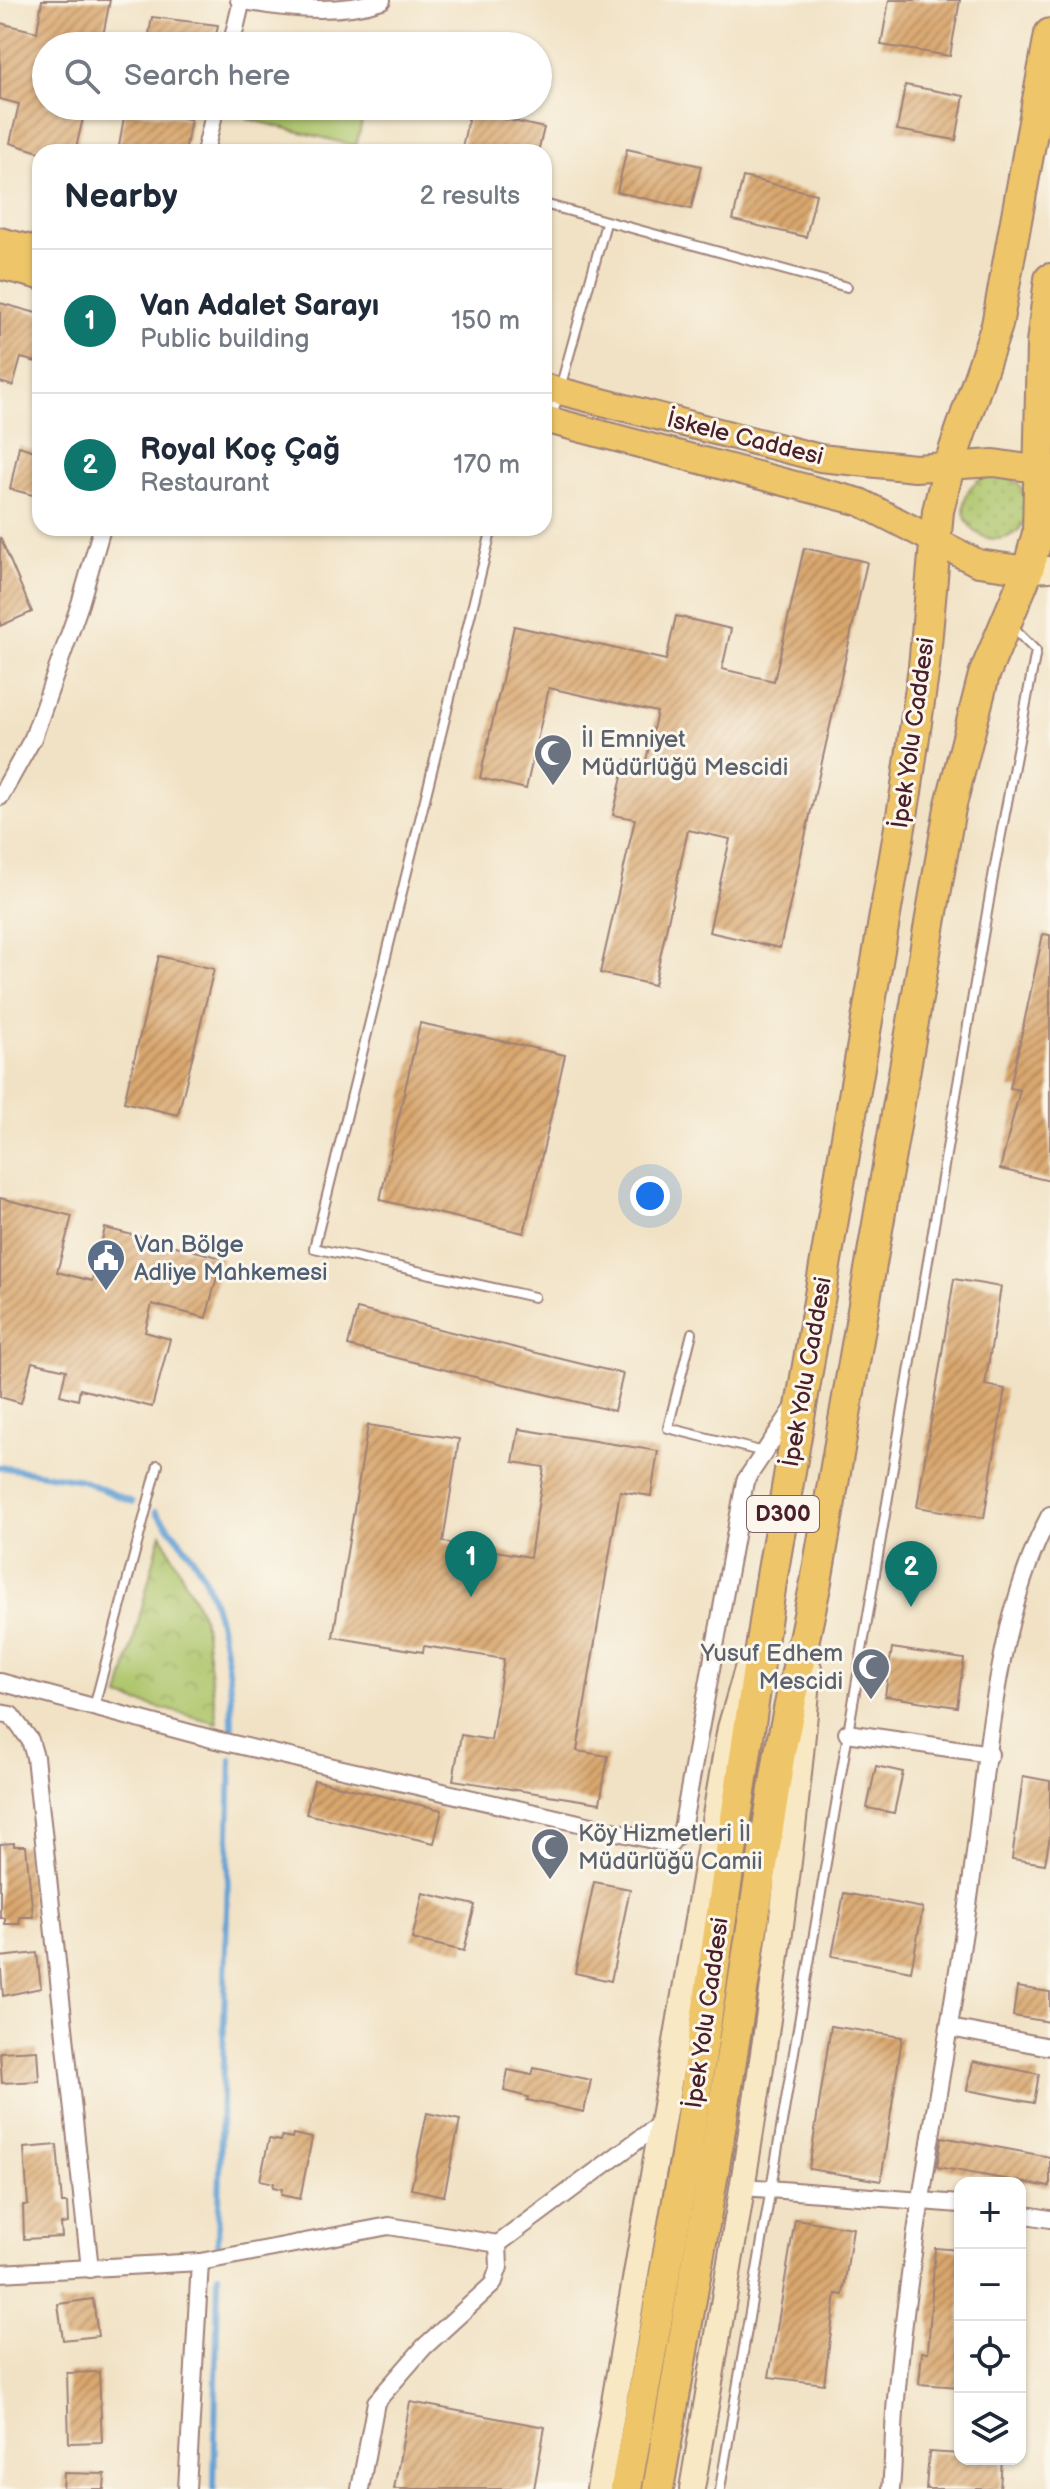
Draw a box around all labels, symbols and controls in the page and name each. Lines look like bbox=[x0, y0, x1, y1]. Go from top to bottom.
search box bbox=[32, 32, 552, 120]
icon: search bbox=[60, 54, 104, 98]
text: Search here bbox=[124, 58, 290, 94]
text: Nearby bbox=[64, 176, 178, 217]
text: 2 results bbox=[420, 181, 520, 212]
text: Van Adalet Sarayı bbox=[140, 288, 379, 324]
text: 1 bbox=[85, 306, 95, 337]
text: 150 m bbox=[451, 306, 520, 337]
text: Public building bbox=[140, 324, 309, 355]
street label: İskele Caddesi bbox=[664, 405, 826, 471]
text: Royal Koç Çağ bbox=[140, 432, 340, 468]
text: 2 bbox=[82, 450, 98, 481]
text: 170 m bbox=[453, 450, 520, 481]
text: Restaurant bbox=[140, 468, 269, 499]
street label: İpek Yolu Caddesi bbox=[885, 636, 941, 830]
place label: İl Emniyet Müdürlüğü Mescidi bbox=[581, 725, 788, 782]
mosque icon: İl Emniyet Müdürlüğü Mescidi bbox=[532, 732, 574, 787]
your location bbox=[630, 1176, 670, 1216]
place label: Van Bölge Adliye Mahkemesi bbox=[134, 1230, 328, 1287]
public building icon: Van Bölge Adliye Mahkemesi bbox=[85, 1237, 127, 1292]
street label: İpek Yolu Caddesi bbox=[776, 1275, 838, 1469]
road number: D300 bbox=[747, 1496, 819, 1532]
pin: 1 bbox=[445, 1531, 497, 1597]
pin: 2 bbox=[885, 1541, 937, 1607]
place label: Yusuf Edhem Mescidi bbox=[700, 1639, 843, 1696]
mosque icon: Yusuf Edhem Mescidi bbox=[850, 1646, 892, 1701]
place label: Köy Hizmetleri İl Müdürlüğü Camii bbox=[578, 1819, 763, 1876]
mosque icon: Köy Hizmetleri İl Müdürlüğü Camii bbox=[529, 1826, 571, 1881]
street label: İpek Yolu Caddesi bbox=[679, 1916, 735, 2110]
map controls bbox=[954, 2177, 1026, 2465]
button: + bbox=[954, 2177, 1026, 2249]
button: − bbox=[954, 2249, 1026, 2321]
button: locate bbox=[954, 2321, 1026, 2393]
button: layers bbox=[954, 2393, 1026, 2465]

